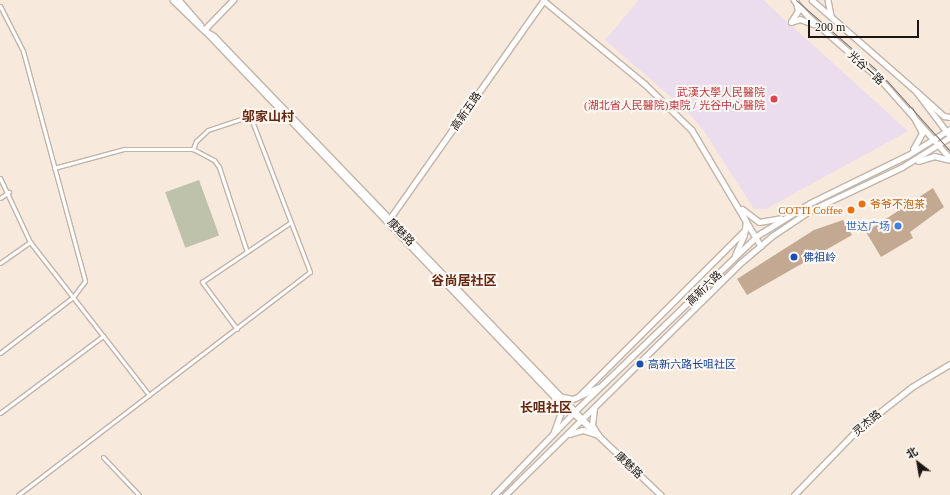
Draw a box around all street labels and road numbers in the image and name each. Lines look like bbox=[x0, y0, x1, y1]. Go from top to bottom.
street label: 光谷一路 bbox=[845, 48, 887, 88]
street label: 高新五路 bbox=[448, 89, 484, 133]
street label: 康魅路 bbox=[385, 216, 417, 248]
street label: 高新六路 bbox=[684, 268, 724, 308]
street label: 灵杰路 bbox=[850, 407, 884, 439]
street label: 康魅路 bbox=[613, 449, 645, 481]

